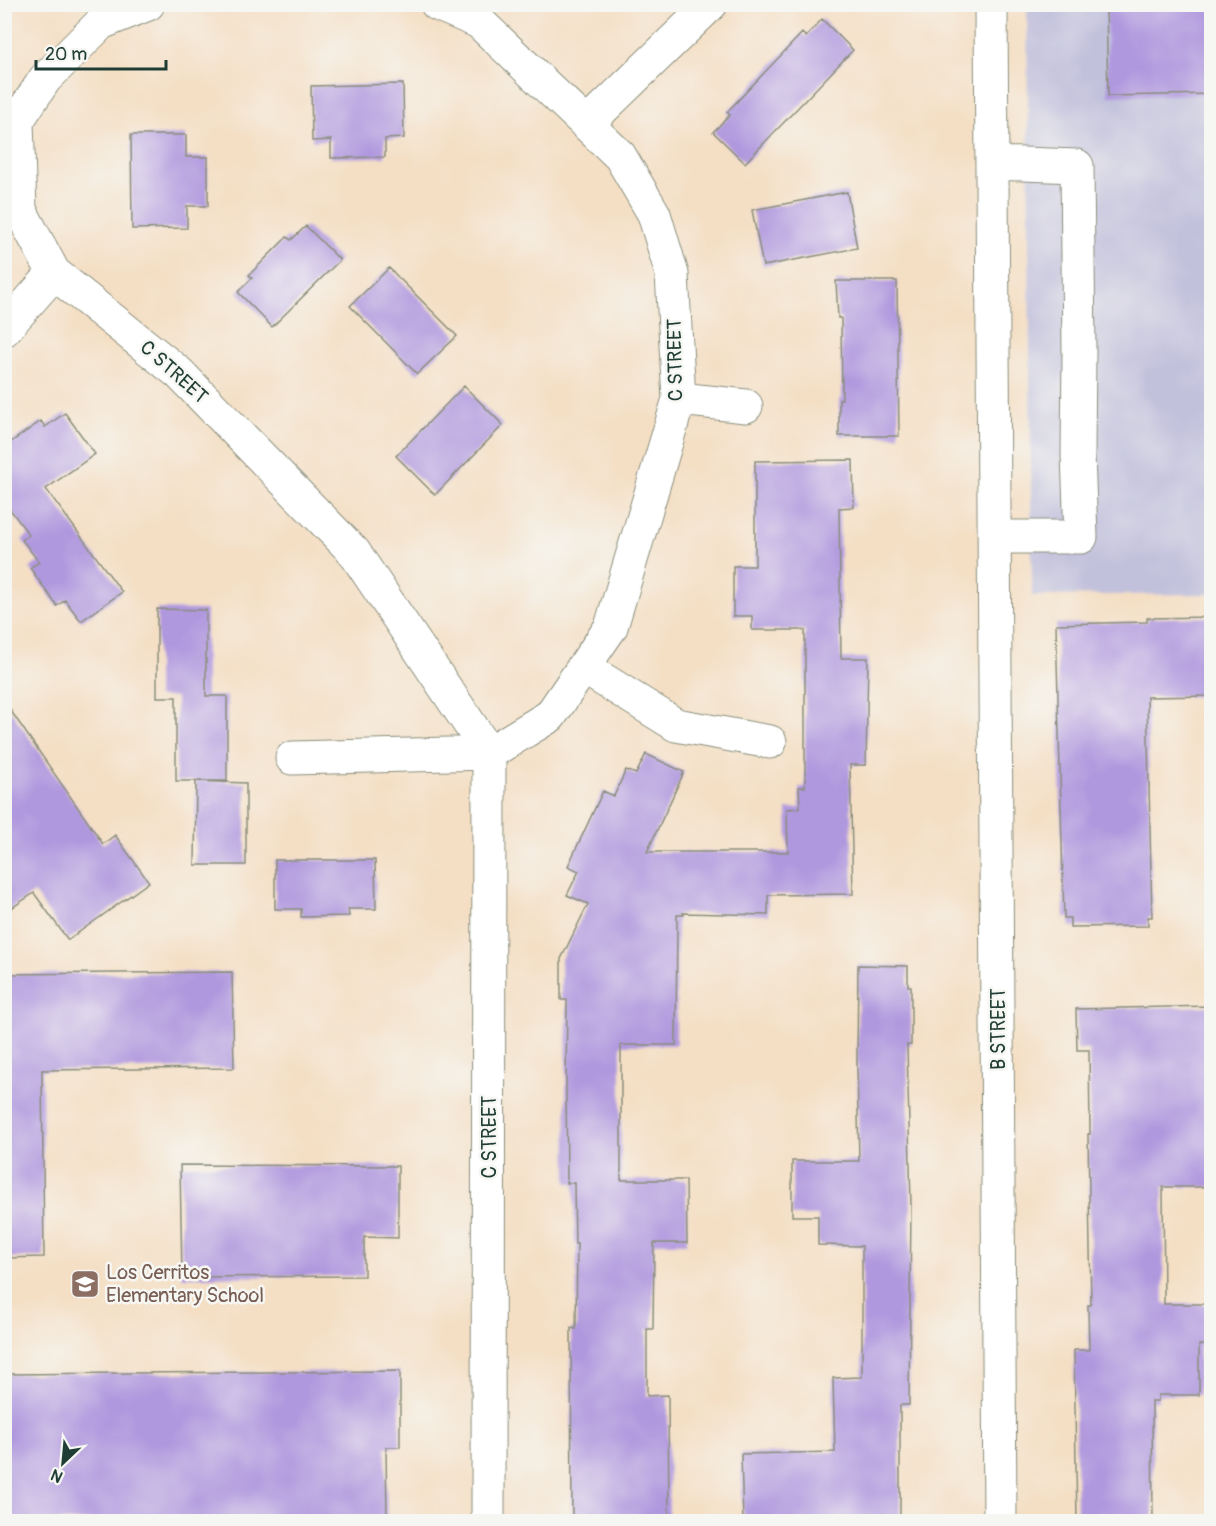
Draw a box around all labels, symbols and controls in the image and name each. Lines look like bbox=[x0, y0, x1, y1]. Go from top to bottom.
scale bar bbox=[36, 33, 166, 71]
text: 20 m bbox=[45, 43, 87, 66]
street label: C STREET bbox=[662, 318, 688, 402]
street label: C STREET bbox=[135, 335, 213, 409]
street label: B STREET bbox=[986, 988, 1011, 1070]
street label: C STREET bbox=[477, 1096, 502, 1178]
place label: Los Cerritos Elementary School bbox=[106, 1260, 264, 1308]
school or university icon: Los Cerritos Elementary School bbox=[69, 1268, 101, 1300]
north arrow bbox=[33, 1433, 93, 1493]
text: N bbox=[47, 1464, 66, 1487]

